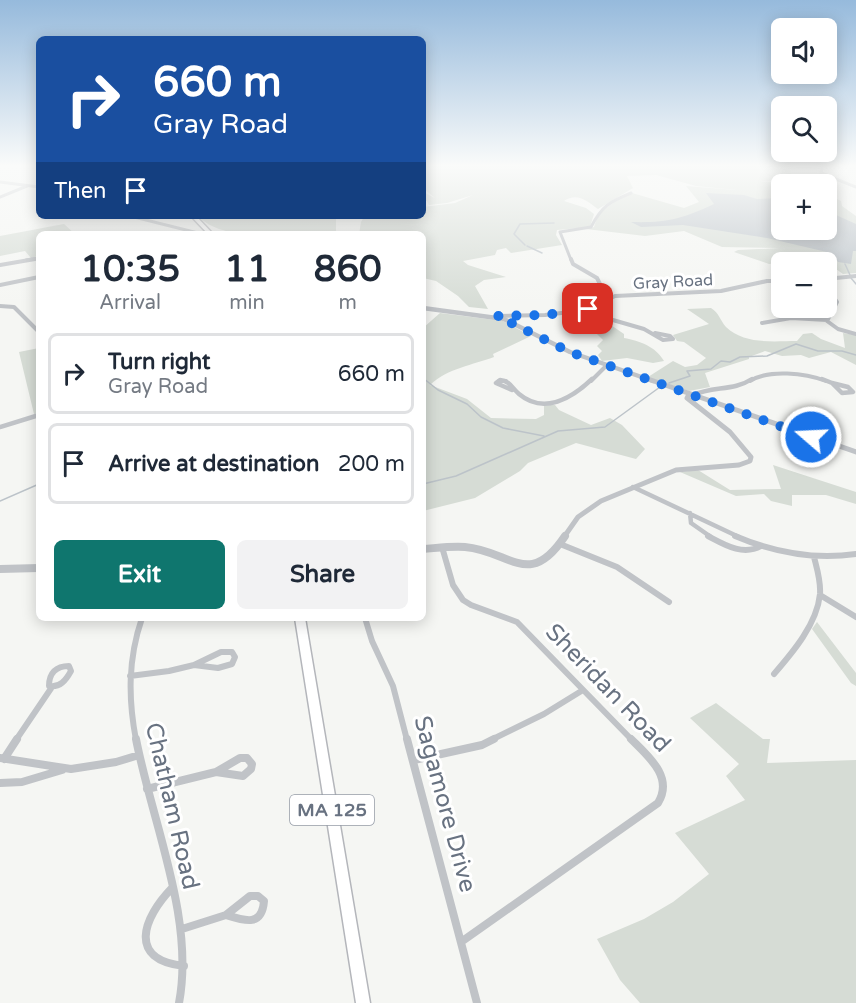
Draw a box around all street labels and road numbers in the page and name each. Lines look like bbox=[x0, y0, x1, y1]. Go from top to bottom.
street label: Gray Road bbox=[633, 270, 713, 294]
street label: Sheridan Road bbox=[539, 618, 677, 758]
street label: Sagamore Drive bbox=[408, 713, 482, 895]
street label: Chatham Road bbox=[139, 720, 205, 892]
road number: MA 125 bbox=[290, 795, 374, 825]

